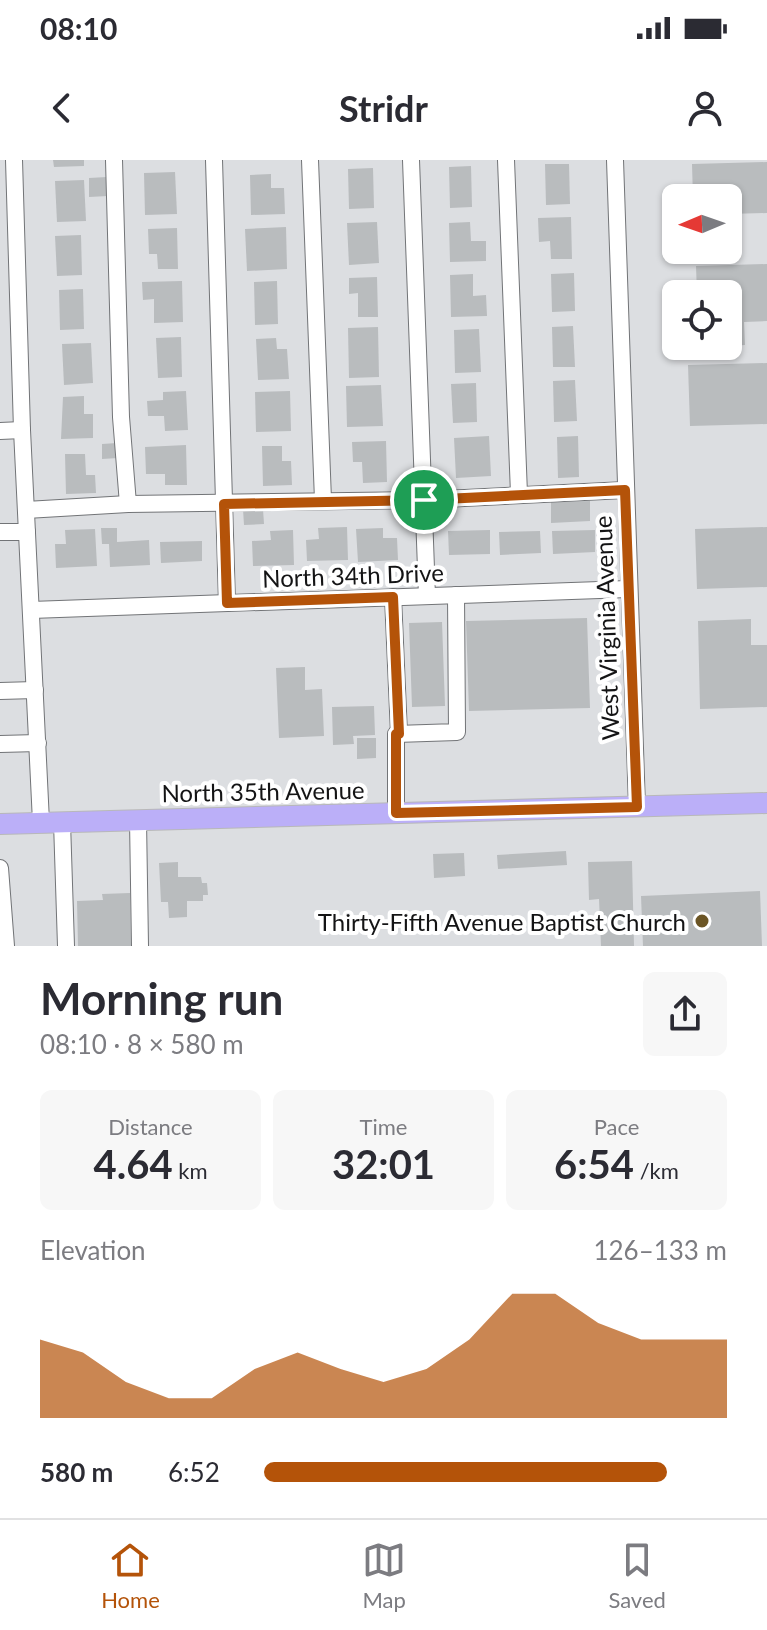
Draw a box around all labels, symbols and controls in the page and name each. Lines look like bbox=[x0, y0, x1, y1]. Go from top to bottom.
text: 08:10 bbox=[40, 10, 117, 46]
icon: back bbox=[40, 86, 84, 130]
text: Stridr bbox=[339, 86, 428, 130]
icon: person bbox=[683, 86, 727, 130]
north arrow bbox=[662, 184, 742, 264]
map controls bbox=[662, 184, 742, 360]
button: locate bbox=[662, 280, 742, 360]
pin bbox=[390, 466, 458, 534]
icon: arrive bbox=[402, 478, 446, 522]
street label: West Virginia Avenue bbox=[588, 515, 624, 741]
street label: North 34th Drive bbox=[262, 557, 444, 593]
street label: North 35th Avenue bbox=[161, 775, 365, 807]
place label: Thirty-Fifth Avenue Baptist Church bbox=[318, 907, 686, 936]
marker: Thirty-Fifth Avenue Baptist Church bbox=[693, 912, 711, 930]
text: Morning run bbox=[40, 972, 283, 1024]
button: share bbox=[643, 972, 727, 1056]
text: 08:10 · 8 × 580 m bbox=[40, 1028, 244, 1060]
text: Distance bbox=[108, 1113, 193, 1140]
text: Time bbox=[360, 1113, 407, 1140]
text: Pace bbox=[594, 1113, 639, 1140]
text: 4.64 bbox=[93, 1140, 173, 1188]
text: 32:01 bbox=[332, 1140, 435, 1188]
text: 6:54 bbox=[554, 1140, 634, 1188]
text: km bbox=[173, 1157, 208, 1184]
text: /km bbox=[634, 1157, 679, 1184]
text: Elevation bbox=[40, 1234, 146, 1266]
text: 126–133 m bbox=[593, 1234, 727, 1266]
text: 580 m bbox=[40, 1456, 113, 1488]
text: 6:52 bbox=[168, 1456, 220, 1488]
tab: Home bbox=[101, 1538, 160, 1613]
tab: Map bbox=[362, 1538, 406, 1613]
tab: Saved bbox=[608, 1538, 666, 1613]

